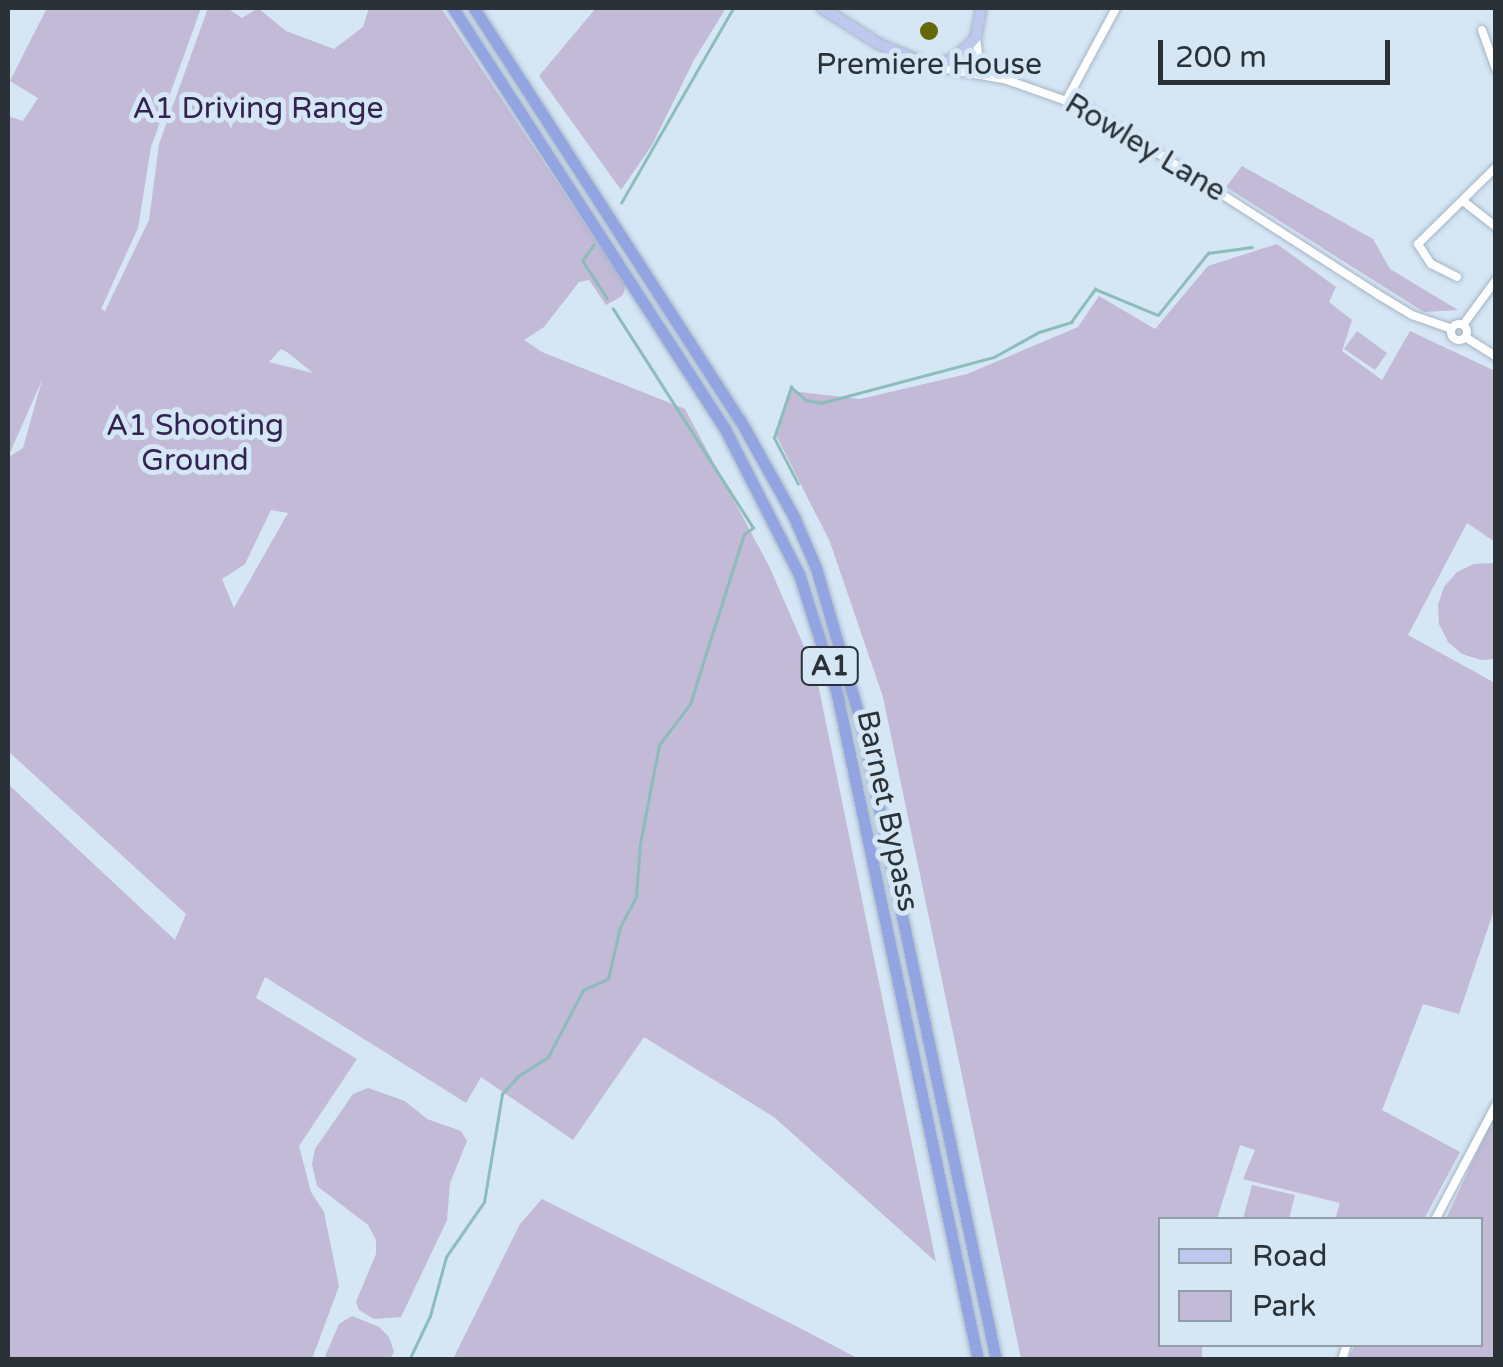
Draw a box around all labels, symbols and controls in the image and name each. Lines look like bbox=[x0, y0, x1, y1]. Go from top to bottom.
marker: Premiere House bbox=[918, 20, 940, 42]
scale bar bbox=[1163, 20, 1396, 82]
text: 200 m bbox=[1175, 39, 1267, 76]
place label: Premiere House bbox=[816, 47, 1042, 83]
street label: Rowley Lane bbox=[1058, 86, 1232, 210]
park label: A1 Driving Range bbox=[132, 91, 384, 127]
park label: A1 Shooting Ground bbox=[106, 408, 284, 478]
road number: A1 bbox=[800, 643, 860, 689]
street label: Barnet Bypass bbox=[848, 707, 926, 915]
legend bbox=[1158, 1217, 1483, 1347]
text: Road bbox=[1252, 1238, 1327, 1275]
text: Park bbox=[1252, 1288, 1316, 1325]

